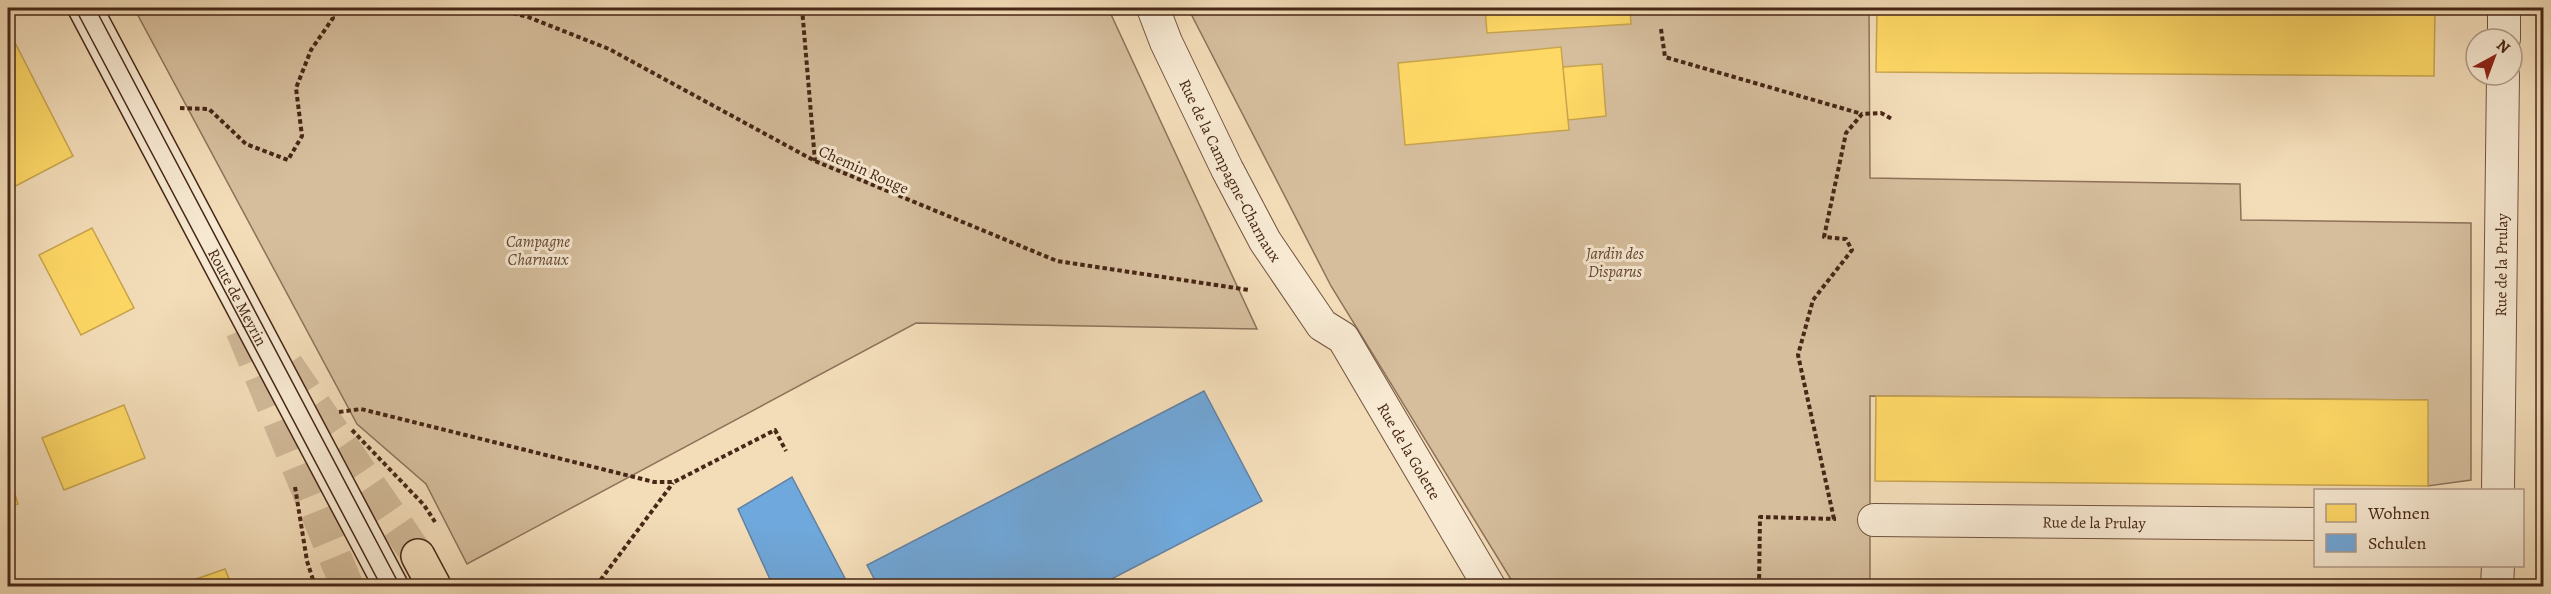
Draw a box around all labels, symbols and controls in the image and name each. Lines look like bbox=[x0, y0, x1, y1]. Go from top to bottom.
north arrow bbox=[2464, 27, 2524, 87]
text: N bbox=[2492, 34, 2515, 59]
street label: Rue de la Campagne-Charnaux bbox=[1173, 75, 1286, 267]
street label: Chemin Rouge bbox=[815, 140, 912, 200]
street label: Rue de la Prulay bbox=[2490, 212, 2513, 317]
park label: Campagne Charnaux bbox=[506, 231, 570, 271]
park label: Jardin des Disparus bbox=[1585, 243, 1645, 283]
street label: Route de Meyrin bbox=[202, 245, 272, 350]
street label: Rue de la Golette bbox=[1372, 399, 1446, 504]
legend bbox=[2314, 489, 2524, 567]
text: Wohnen bbox=[2367, 501, 2430, 525]
street label: Rue de la Prulay bbox=[2042, 512, 2147, 534]
text: Schulen bbox=[2368, 531, 2427, 555]

